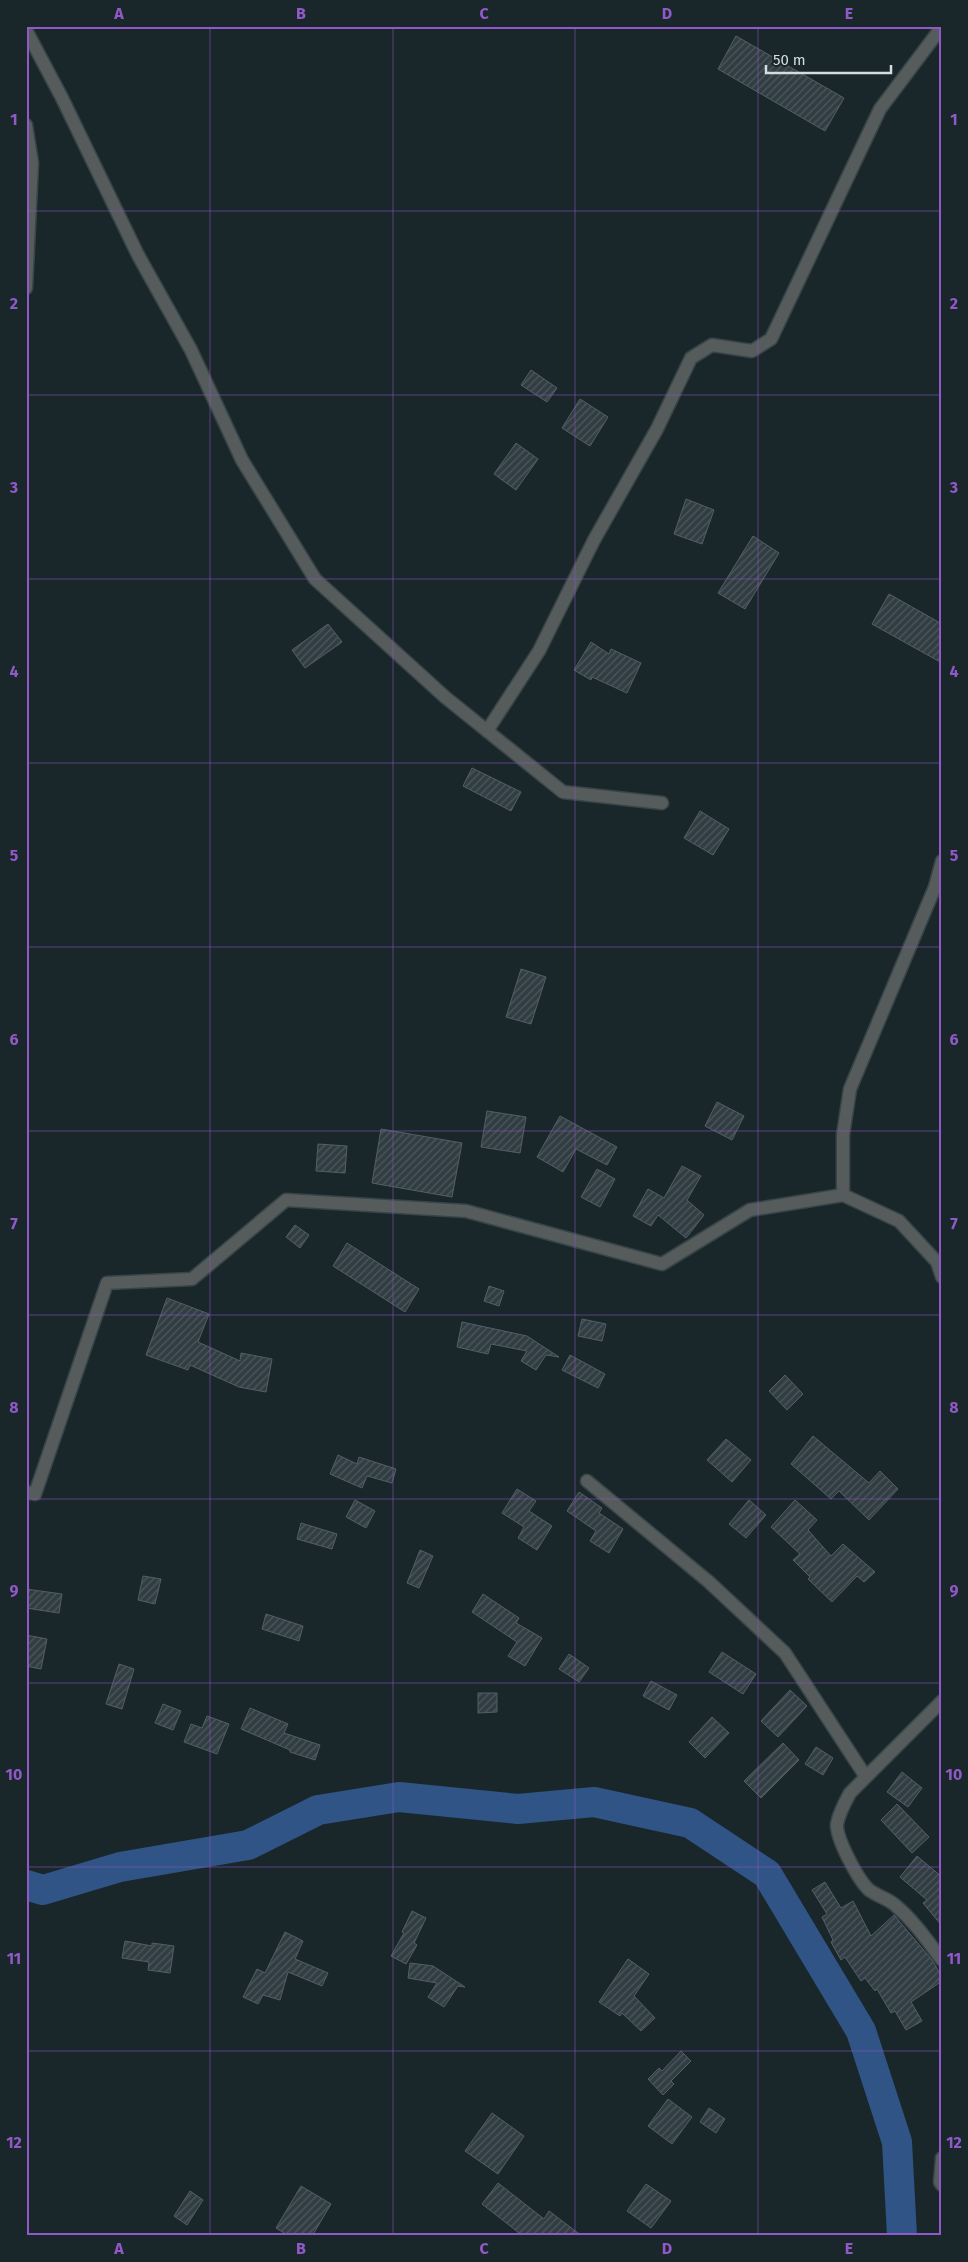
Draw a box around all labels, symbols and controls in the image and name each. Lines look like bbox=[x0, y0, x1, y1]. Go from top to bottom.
text: A bbox=[113, 4, 124, 23]
text: B bbox=[296, 4, 306, 23]
text: C bbox=[479, 4, 489, 23]
text: D bbox=[662, 4, 672, 23]
text: E bbox=[845, 4, 853, 23]
scale bar bbox=[766, 42, 890, 74]
text: 50 m bbox=[773, 51, 806, 69]
text: 1 bbox=[10, 110, 18, 129]
text: 1 bbox=[950, 110, 958, 129]
text: 2 bbox=[10, 294, 18, 313]
text: 2 bbox=[950, 294, 958, 313]
text: 3 bbox=[9, 478, 18, 497]
text: 3 bbox=[949, 478, 958, 497]
text: 4 bbox=[9, 662, 19, 681]
text: 4 bbox=[949, 662, 959, 681]
text: 5 bbox=[10, 846, 19, 865]
text: 5 bbox=[950, 846, 959, 865]
text: 6 bbox=[9, 1030, 19, 1049]
text: 6 bbox=[949, 1030, 959, 1049]
text: 7 bbox=[10, 1214, 18, 1233]
text: 7 bbox=[950, 1214, 958, 1233]
text: 8 bbox=[9, 1398, 19, 1417]
text: 8 bbox=[949, 1398, 959, 1417]
text: 9 bbox=[10, 1581, 19, 1600]
text: 9 bbox=[950, 1581, 959, 1600]
text: 10 bbox=[6, 1765, 22, 1784]
text: 10 bbox=[946, 1765, 962, 1784]
text: 11 bbox=[7, 1949, 21, 1968]
text: 11 bbox=[947, 1949, 961, 1968]
text: 12 bbox=[6, 2133, 22, 2152]
text: 12 bbox=[946, 2133, 962, 2152]
text: A bbox=[113, 2239, 124, 2258]
text: B bbox=[296, 2239, 306, 2258]
text: C bbox=[479, 2239, 489, 2258]
text: D bbox=[662, 2239, 672, 2258]
text: E bbox=[845, 2239, 853, 2258]

